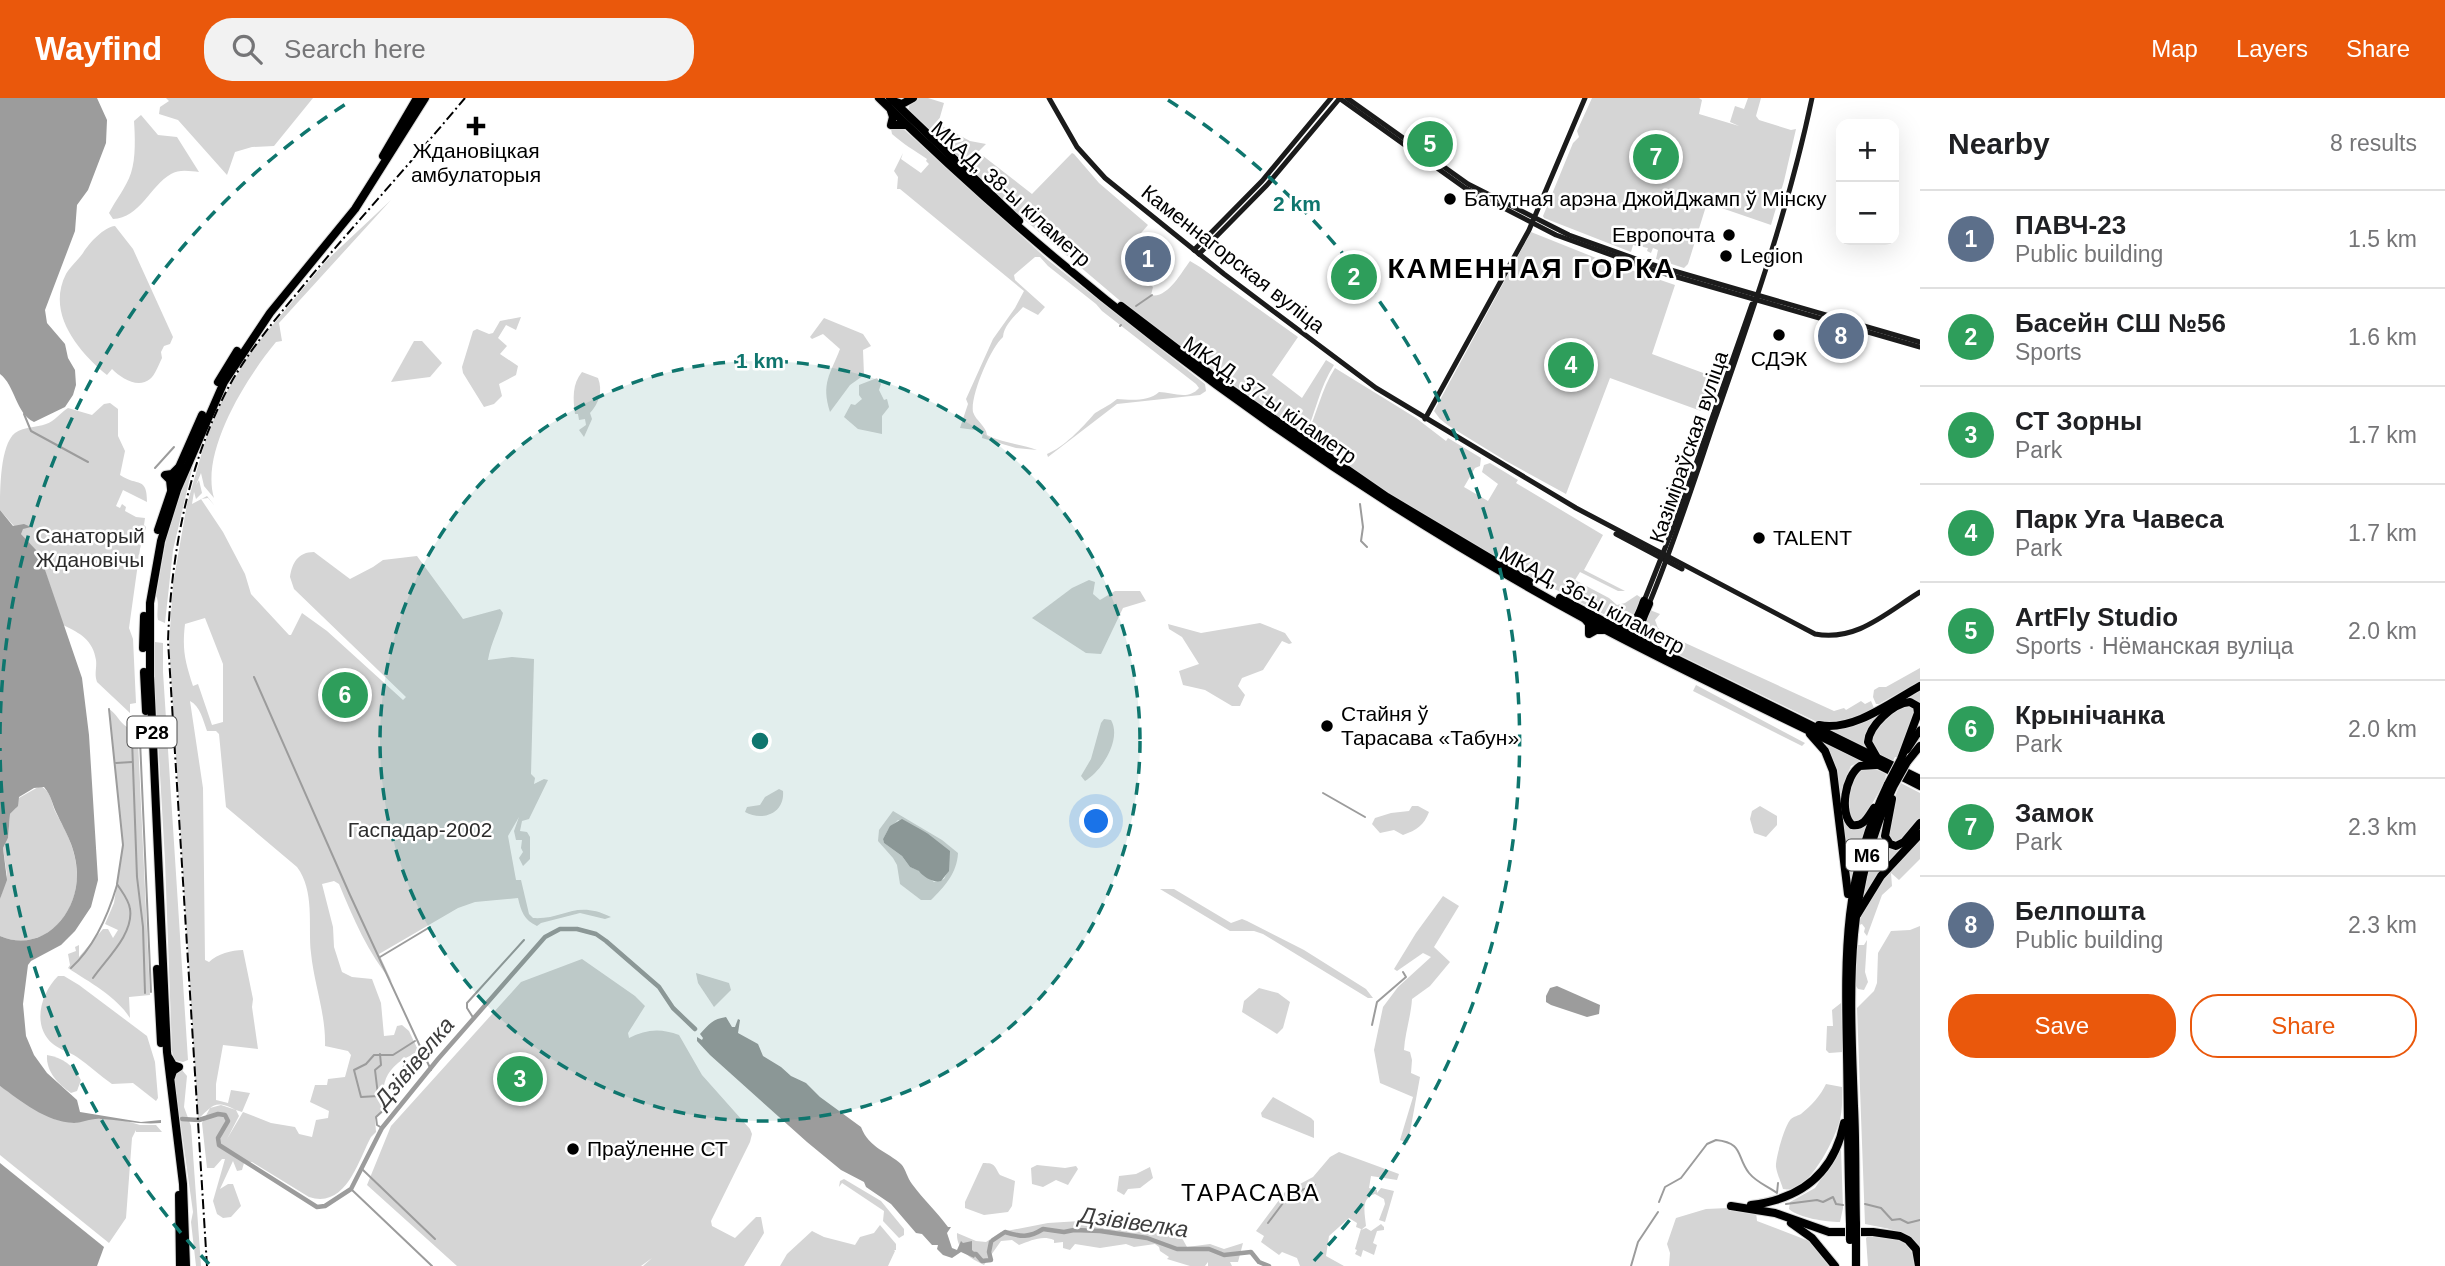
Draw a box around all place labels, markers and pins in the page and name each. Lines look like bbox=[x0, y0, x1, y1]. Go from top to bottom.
marker: Ждановіцкая амбулаторыя bbox=[466, 116, 486, 136]
pin: 5 bbox=[1407, 118, 1453, 170]
pin: 7 bbox=[1633, 131, 1679, 183]
place label: Ждановіцкая амбулаторыя bbox=[411, 139, 541, 186]
place label: Батутная арэна ДжойДжамп ў Мінску bbox=[1464, 187, 1827, 210]
marker: Батутная арэна ДжойДжамп ў Мінску bbox=[1442, 191, 1458, 207]
place label: Европочта bbox=[1612, 223, 1715, 246]
marker: Европочта bbox=[1721, 227, 1737, 243]
pin: 1 bbox=[1125, 233, 1171, 285]
place label: Legion bbox=[1740, 244, 1803, 267]
marker: Legion bbox=[1718, 248, 1734, 264]
pin: 2 bbox=[1331, 251, 1377, 303]
pin: 8 bbox=[1818, 310, 1864, 362]
marker: СДЭК bbox=[1771, 327, 1787, 343]
pin: 4 bbox=[1548, 339, 1594, 391]
place label: СДЭК bbox=[1751, 347, 1808, 370]
place label: TALENT bbox=[1773, 526, 1852, 549]
marker: TALENT bbox=[1751, 530, 1767, 546]
pin: 6 bbox=[322, 669, 368, 721]
place label: Стайня ў Тарасава «Табун» bbox=[1341, 702, 1519, 749]
marker: Стайня ў Тарасава «Табун» bbox=[1319, 718, 1335, 734]
centre of rings bbox=[748, 729, 772, 753]
pin: 3 bbox=[497, 1053, 543, 1105]
place label: Праўленне СТ bbox=[587, 1137, 728, 1160]
marker: Праўленне СТ bbox=[565, 1141, 581, 1157]

